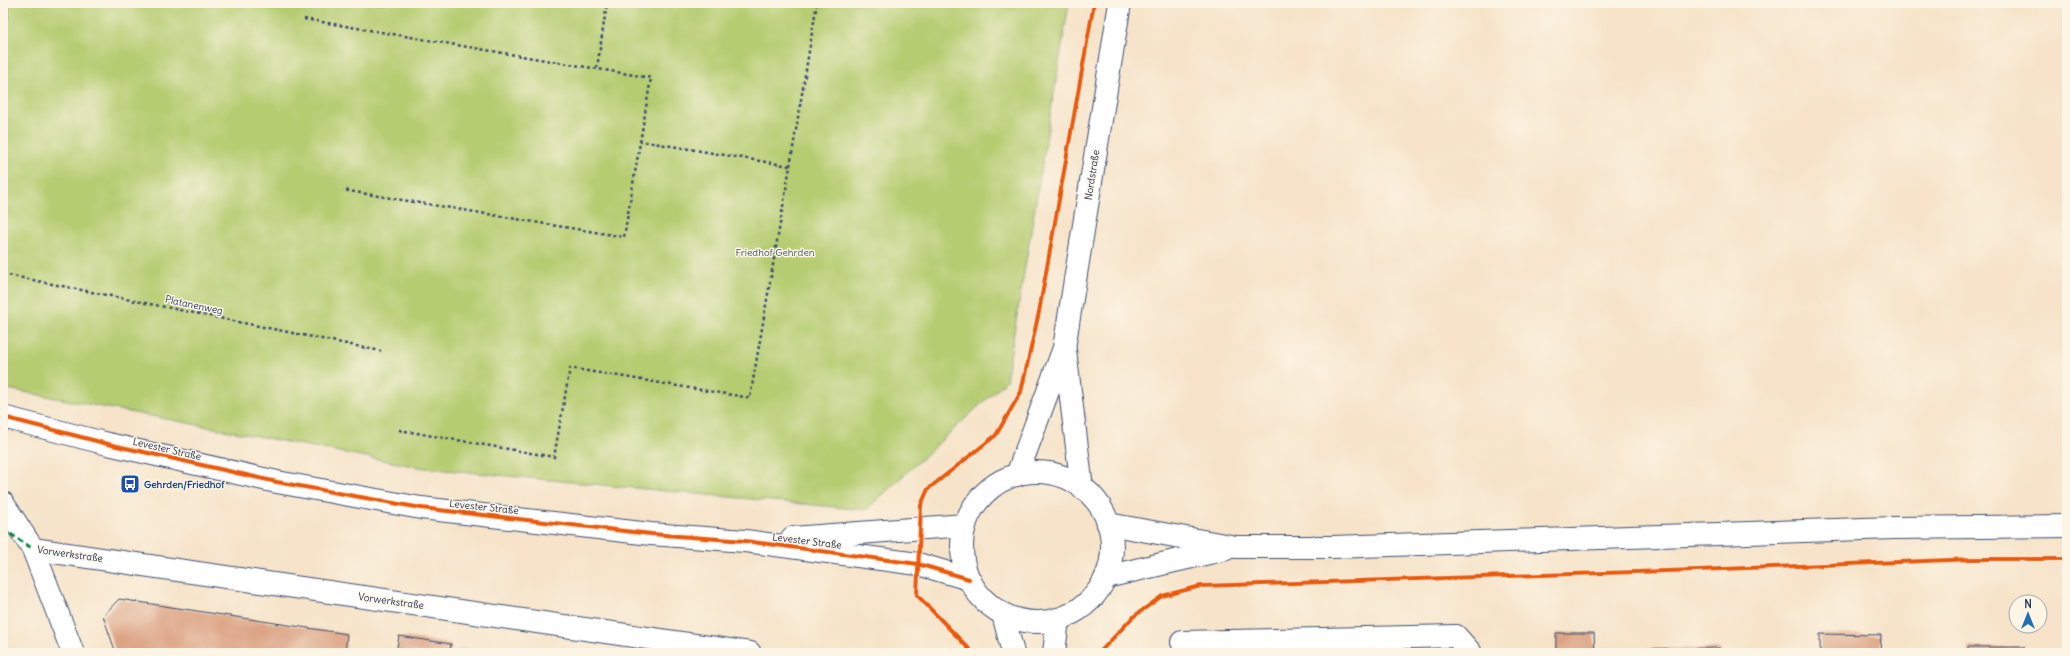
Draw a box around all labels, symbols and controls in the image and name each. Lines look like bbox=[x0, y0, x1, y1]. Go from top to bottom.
street label: Nordstraße bbox=[1082, 149, 1102, 201]
park label: Friedhof Gehrden bbox=[735, 246, 815, 259]
street label: Platanenweg bbox=[164, 293, 224, 317]
street label: Levester Straße bbox=[132, 435, 202, 463]
bus stop icon: Gehrden/Friedhof bbox=[119, 473, 141, 495]
place label: Gehrden/Friedhof bbox=[144, 478, 225, 491]
street label: Levester Straße bbox=[449, 497, 519, 517]
street label: Levester Straße bbox=[772, 530, 842, 552]
street label: Vorwerkstraße bbox=[36, 543, 104, 565]
street label: Vorwerkstraße bbox=[357, 590, 425, 612]
north arrow bbox=[2008, 594, 2048, 634]
text: N bbox=[2024, 597, 2032, 611]

